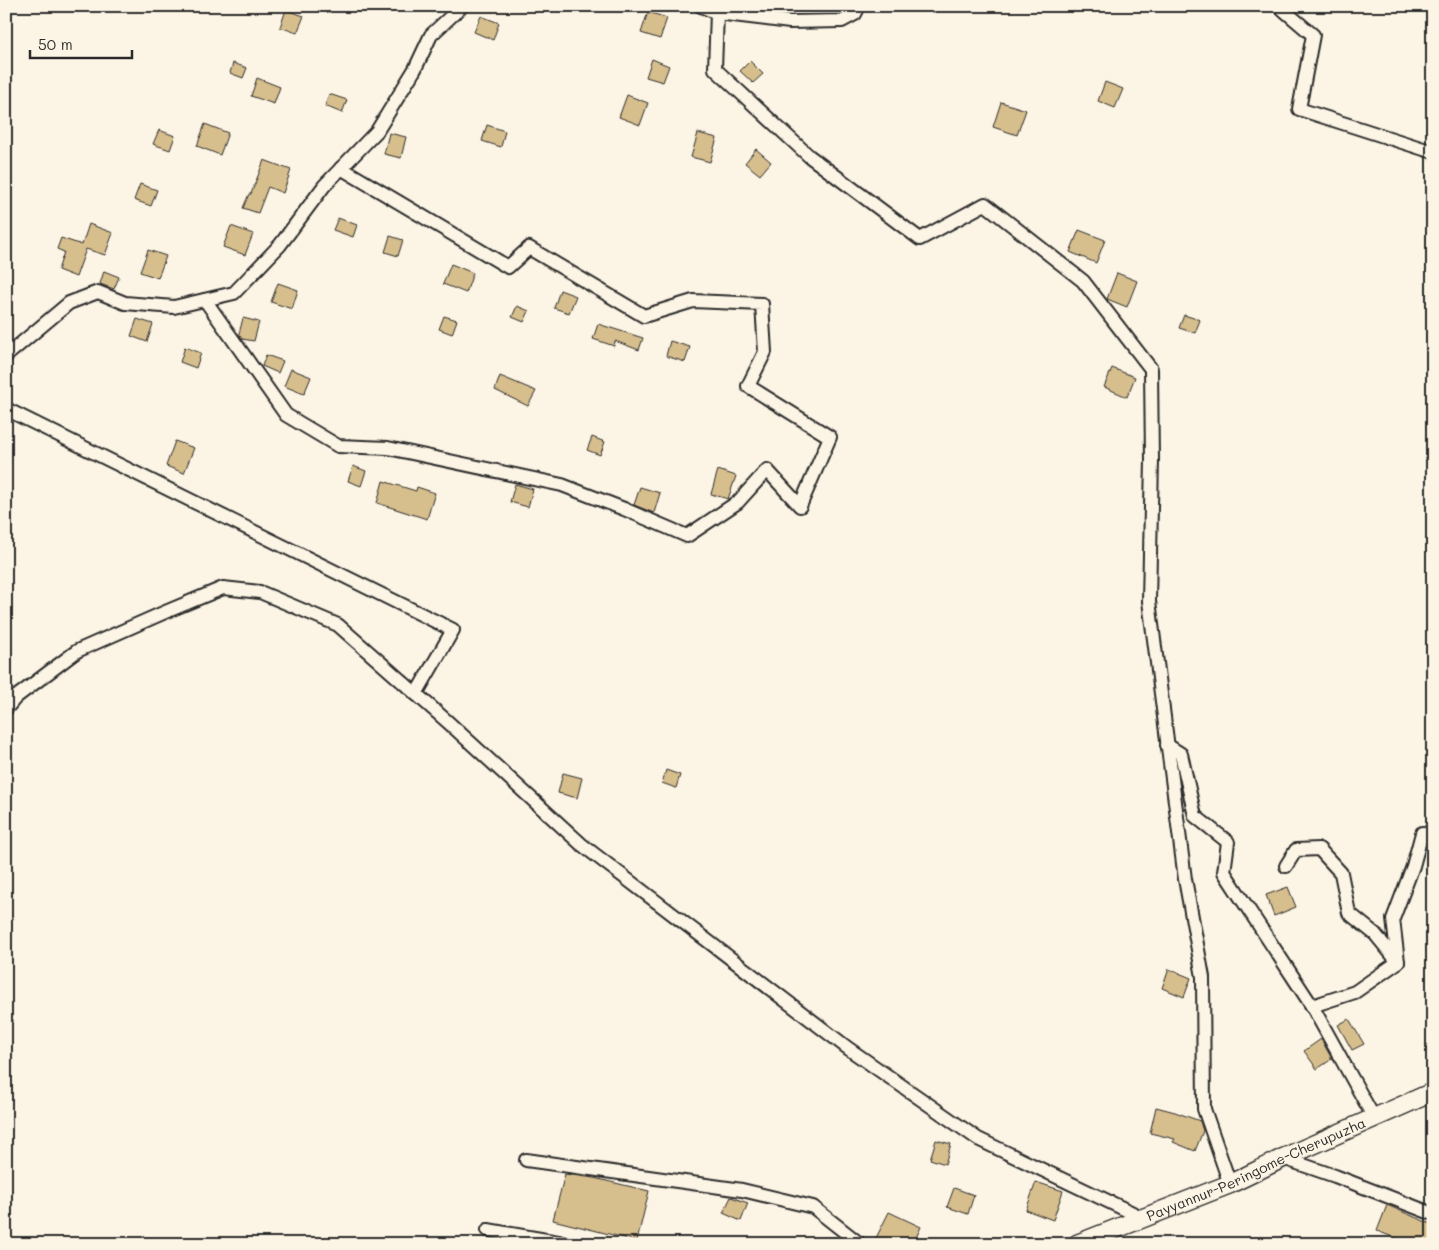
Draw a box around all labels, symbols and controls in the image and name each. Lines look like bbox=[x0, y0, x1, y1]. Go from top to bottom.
scale bar bbox=[30, 28, 132, 60]
text: 50 m bbox=[38, 34, 73, 54]
street label: Payyannur-Peringome-Cherupuzha bbox=[1143, 1113, 1368, 1225]

